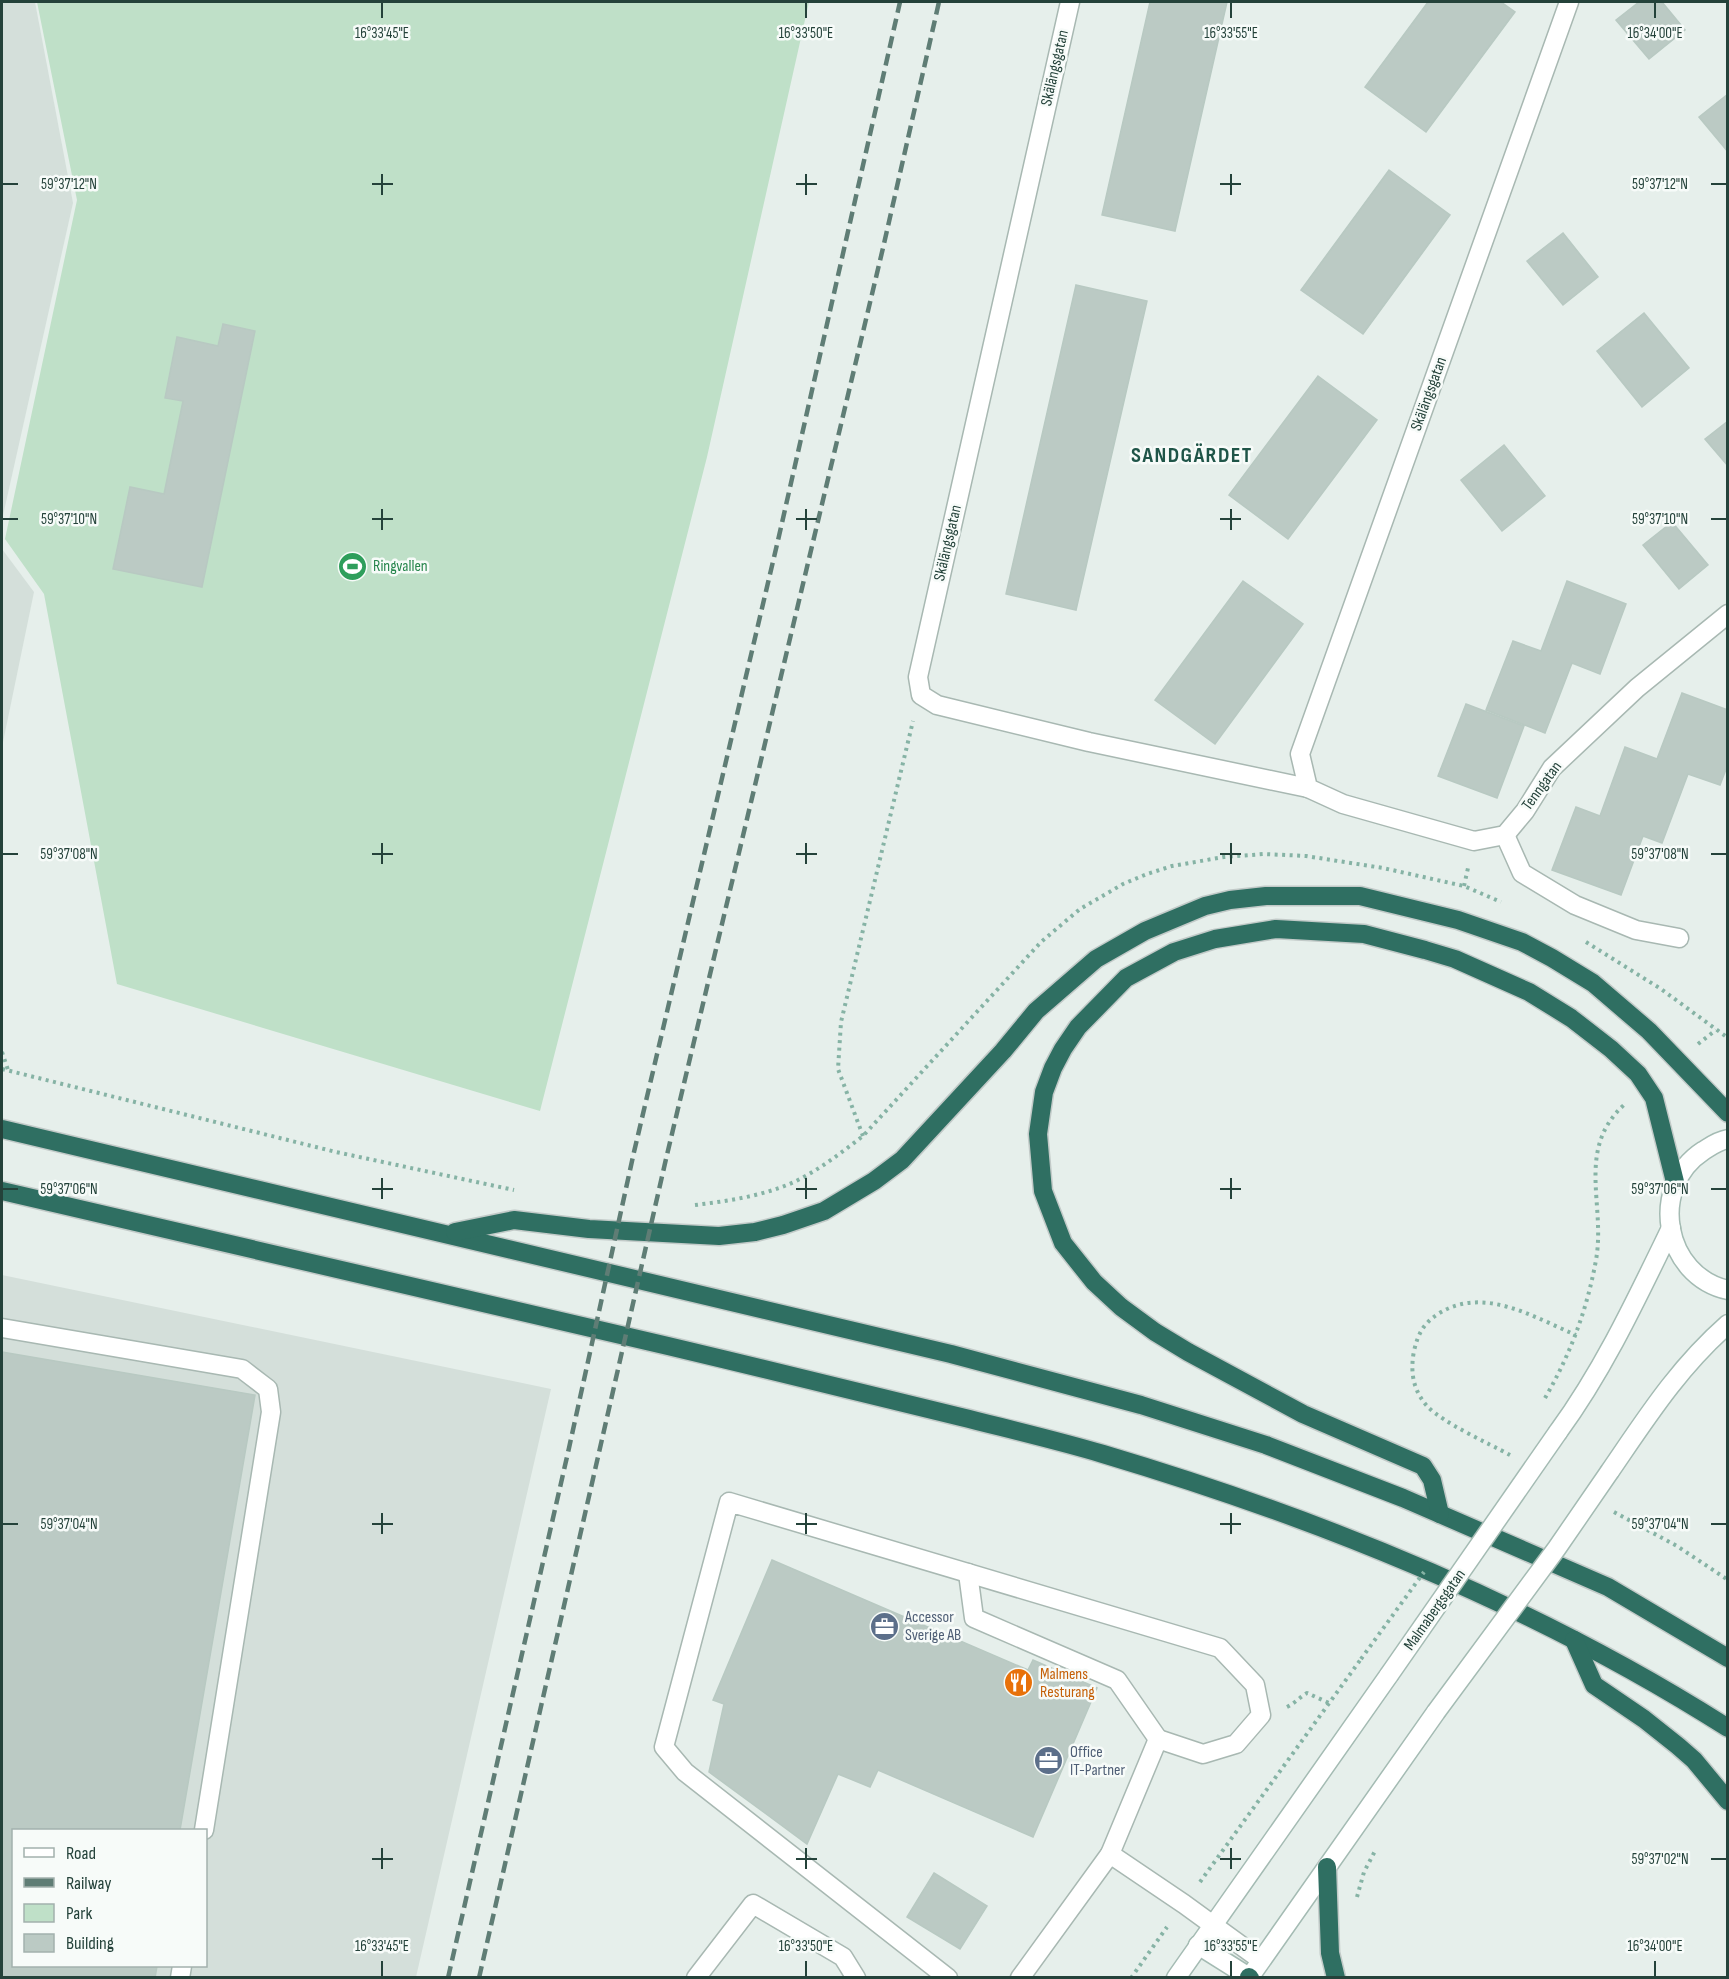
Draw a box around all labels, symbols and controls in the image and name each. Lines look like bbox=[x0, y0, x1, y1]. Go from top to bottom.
text: 16°33'45"E bbox=[355, 24, 409, 43]
text: 16°33'50"E bbox=[779, 24, 833, 43]
text: 16°33'55"E bbox=[1204, 24, 1258, 43]
text: 16°34'00"E bbox=[1627, 24, 1683, 43]
street label: Skälängsgatan bbox=[1037, 28, 1073, 108]
text: 59°37'12"N bbox=[41, 175, 97, 194]
text: 59°37'12"N bbox=[1632, 175, 1688, 194]
street label: Skälängsgatan bbox=[1407, 354, 1451, 434]
district label: SANDGÄRDET bbox=[1131, 442, 1253, 469]
street label: Skälängsgatan bbox=[930, 503, 966, 583]
text: 59°37'10"N bbox=[41, 510, 97, 529]
text: 59°37'10"N bbox=[1632, 510, 1688, 529]
sports icon: Ringvallen bbox=[336, 550, 368, 582]
place label: Ringvallen bbox=[373, 557, 428, 576]
street label: Tenngatan bbox=[1518, 758, 1566, 814]
text: 59°37'08"N bbox=[40, 845, 98, 864]
text: 59°37'08"N bbox=[1631, 845, 1689, 864]
text: 59°37'06"N bbox=[40, 1180, 98, 1199]
text: 59°37'06"N bbox=[1631, 1180, 1689, 1199]
text: 59°37'04"N bbox=[40, 1515, 98, 1534]
text: 59°37'04"N bbox=[1631, 1515, 1689, 1534]
street label: Malmabergsgatan bbox=[1400, 1566, 1470, 1654]
place label: Accessor Sverige AB bbox=[904, 1608, 961, 1645]
office icon: Accessor Sverige AB bbox=[868, 1610, 900, 1642]
place label: Malmens Resturang bbox=[1040, 1665, 1095, 1702]
restaurant icon: Malmens Resturang bbox=[1003, 1667, 1035, 1699]
place label: Office IT-Partner bbox=[1070, 1743, 1125, 1780]
office icon: Office IT-Partner bbox=[1033, 1745, 1065, 1777]
legend bbox=[12, 1829, 207, 1967]
text: Road bbox=[66, 1843, 96, 1864]
text: 59°37'02"N bbox=[1631, 1850, 1689, 1869]
text: Railway bbox=[66, 1873, 111, 1894]
text: Park bbox=[66, 1903, 92, 1924]
text: Building bbox=[66, 1933, 114, 1954]
text: 16°33'45"E bbox=[355, 1937, 409, 1956]
text: 16°33'50"E bbox=[779, 1937, 833, 1956]
text: 16°33'55"E bbox=[1204, 1937, 1258, 1956]
text: 16°34'00"E bbox=[1627, 1937, 1683, 1956]

